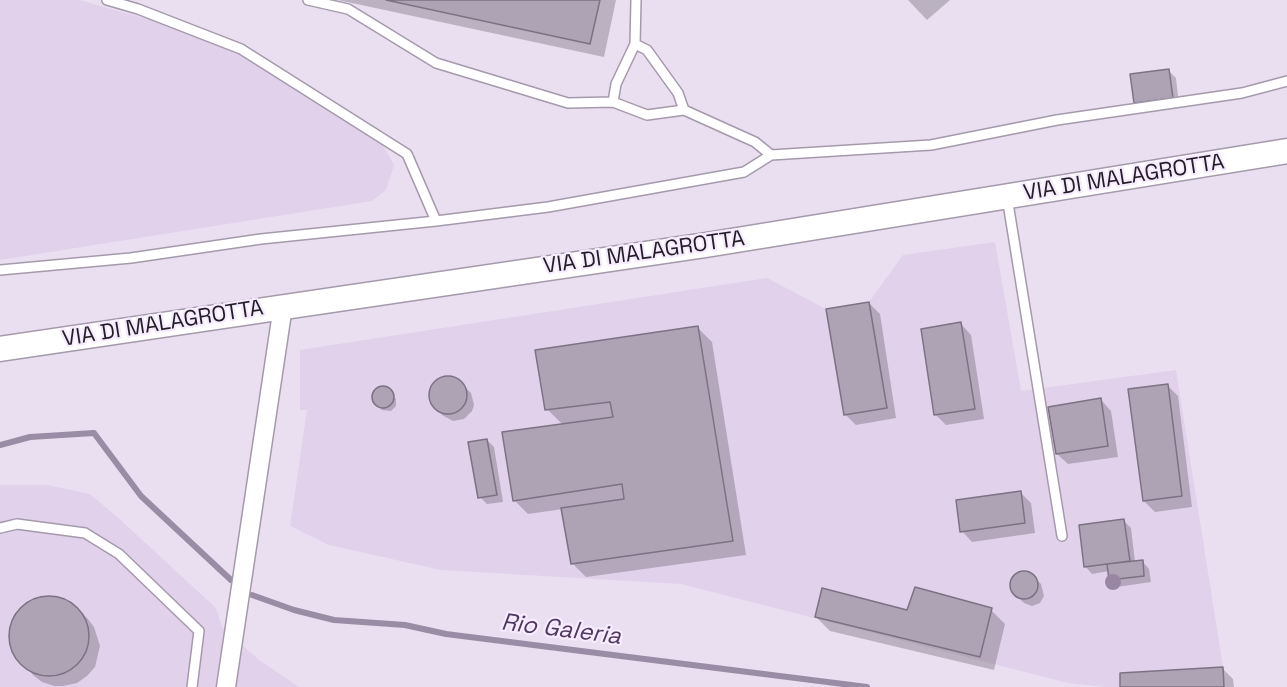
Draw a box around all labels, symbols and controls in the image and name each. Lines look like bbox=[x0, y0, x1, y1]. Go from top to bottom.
street label: VIA DI MALAGROTTA bbox=[1022, 149, 1226, 207]
street label: VIA DI MALAGROTTA bbox=[542, 226, 746, 280]
street label: VIA DI MALAGROTTA bbox=[61, 295, 265, 353]
water label: Rio Galeria bbox=[499, 608, 623, 652]

